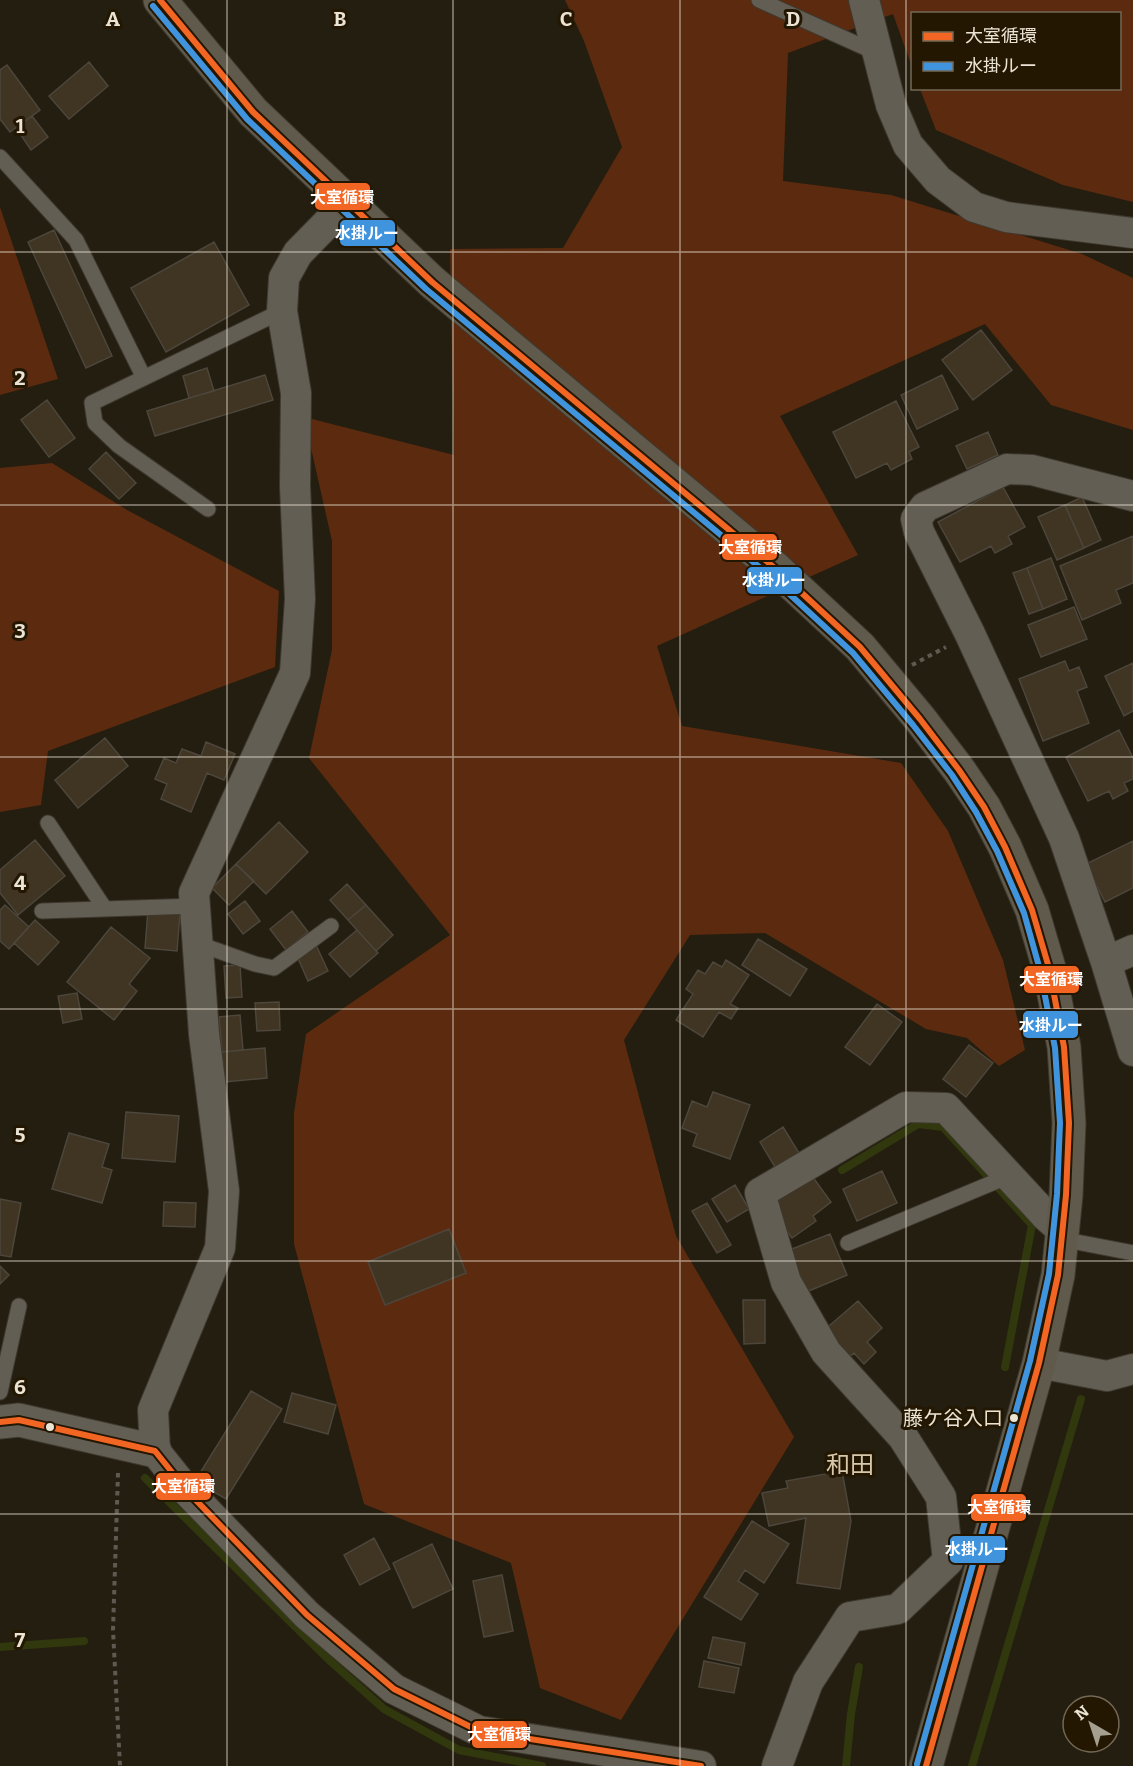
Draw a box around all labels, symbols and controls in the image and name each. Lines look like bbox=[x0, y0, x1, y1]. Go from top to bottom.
text: A bbox=[106, 7, 121, 31]
text: B bbox=[334, 7, 347, 31]
text: C bbox=[560, 7, 572, 31]
text: D bbox=[786, 7, 800, 31]
legend bbox=[911, 12, 1121, 90]
text: 大室循環 bbox=[965, 25, 1037, 47]
text: 水掛ルー bbox=[965, 55, 1037, 77]
text: 1 bbox=[16, 114, 25, 138]
line badge: 大室循環 bbox=[314, 182, 371, 211]
text: 大室循環 bbox=[310, 188, 374, 207]
line badge: 水掛ルー bbox=[339, 219, 396, 247]
text: 水掛ルー bbox=[335, 224, 399, 243]
text: 2 bbox=[14, 366, 26, 390]
line badge: 大室循環 bbox=[721, 533, 778, 561]
text: 大室循環 bbox=[718, 538, 782, 557]
line badge: 水掛ルー bbox=[746, 566, 803, 595]
text: 水掛ルー bbox=[742, 571, 806, 590]
text: 3 bbox=[14, 619, 26, 643]
text: 4 bbox=[14, 871, 26, 895]
line badge: 大室循環 bbox=[1023, 965, 1080, 994]
text: 大室循環 bbox=[1019, 970, 1083, 989]
line badge: 水掛ルー bbox=[1022, 1010, 1079, 1039]
text: 水掛ルー bbox=[1019, 1016, 1083, 1035]
text: 5 bbox=[15, 1123, 26, 1147]
text: 6 bbox=[14, 1375, 26, 1399]
place label: 藤ケ谷入口 bbox=[903, 1406, 1003, 1430]
marker: 藤ケ谷入口 bbox=[1008, 1412, 1020, 1424]
unlabelled marker bbox=[44, 1421, 56, 1433]
district label: 和田 bbox=[826, 1451, 874, 1479]
line badge: 大室循環 bbox=[155, 1472, 212, 1501]
text: 大室循環 bbox=[151, 1477, 215, 1496]
line badge: 大室循環 bbox=[970, 1493, 1027, 1522]
text: 大室循環 bbox=[967, 1498, 1031, 1517]
line badge: 水掛ルー bbox=[949, 1535, 1006, 1564]
text: 水掛ルー bbox=[945, 1540, 1009, 1559]
text: 7 bbox=[15, 1628, 26, 1652]
north arrow bbox=[1061, 1694, 1121, 1754]
text: N bbox=[1071, 1701, 1093, 1724]
line badge: 大室循環 bbox=[471, 1720, 528, 1749]
text: 大室循環 bbox=[467, 1725, 531, 1744]

